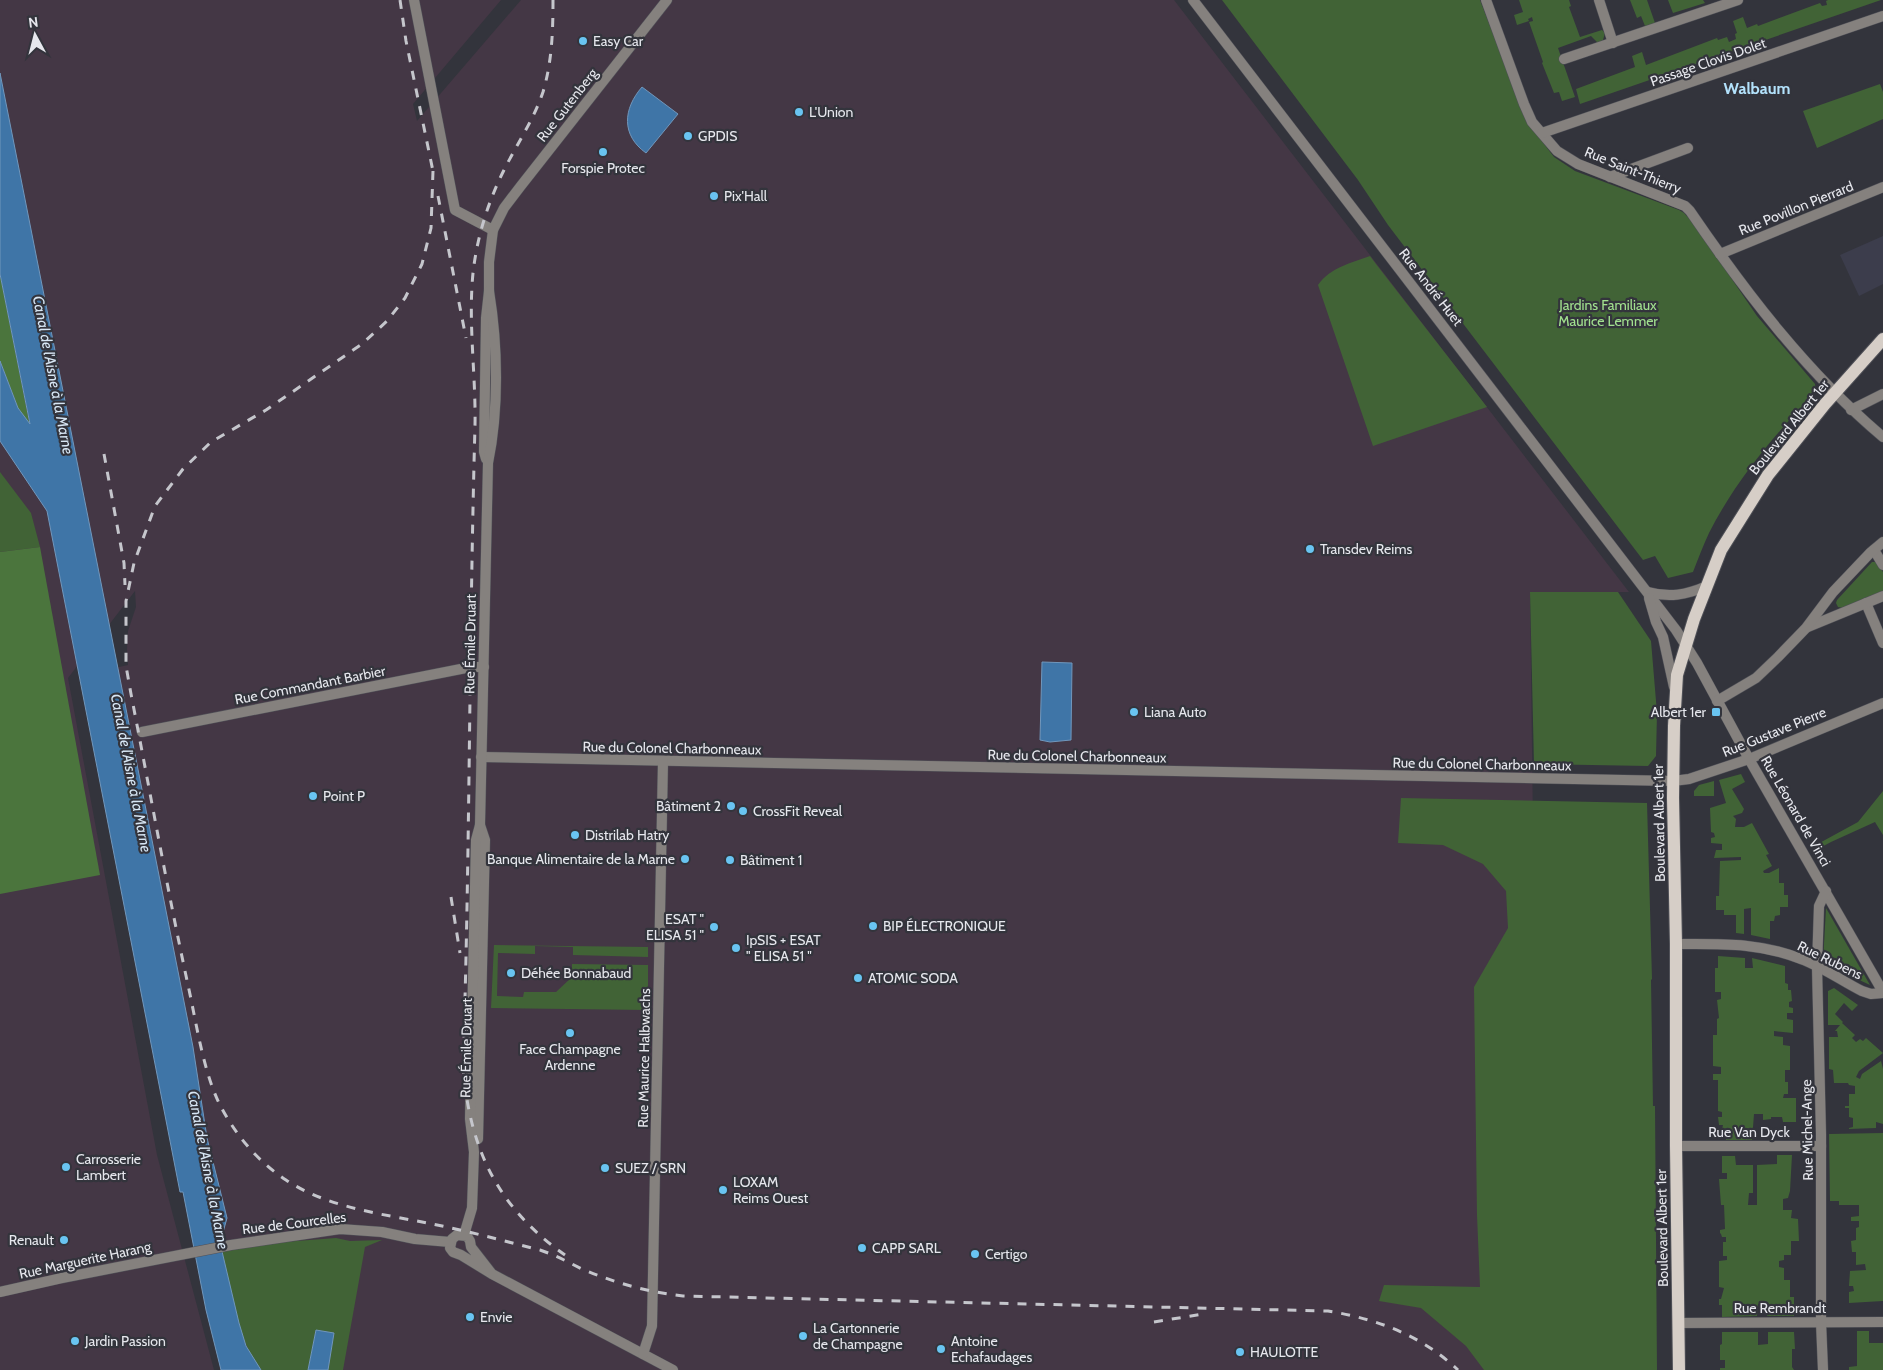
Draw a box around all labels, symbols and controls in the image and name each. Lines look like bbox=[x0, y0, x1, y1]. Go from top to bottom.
north arrow bbox=[10, 10, 60, 60]
text: N bbox=[27, 13, 39, 32]
place label: Easy Car bbox=[593, 32, 644, 50]
street label: Passage Clovis Dolet bbox=[1648, 34, 1769, 90]
marker: Easy Car bbox=[577, 35, 589, 47]
street label: Rue Gutenberg bbox=[533, 64, 602, 145]
district label: Walbaum bbox=[1724, 79, 1790, 98]
place label: L'Union bbox=[809, 103, 854, 121]
marker: L'Union bbox=[793, 106, 805, 118]
place label: GPDIS bbox=[698, 127, 737, 145]
marker: GPDIS bbox=[682, 130, 694, 142]
street label: Rue Saint-Thierry bbox=[1582, 142, 1684, 198]
marker: Forspie Protec bbox=[597, 146, 609, 158]
place label: Forspie Protec bbox=[561, 159, 645, 177]
street label: Rue Povillon Pierrard bbox=[1736, 177, 1856, 239]
place label: Pix'Hall bbox=[724, 187, 768, 205]
marker: Pix'Hall bbox=[708, 190, 720, 202]
street label: Rue André Huet bbox=[1395, 245, 1467, 330]
water label: Canal de l'Aisne à la Marne bbox=[29, 294, 77, 456]
park label: Jardins Familiaux Maurice Lemmer bbox=[1558, 296, 1658, 330]
street label: Boulevard Albert 1er bbox=[1745, 375, 1833, 478]
place label: Transdev Reims bbox=[1320, 540, 1412, 558]
marker: Transdev Reims bbox=[1304, 543, 1316, 555]
street label: Rue Émile Druart bbox=[460, 594, 480, 694]
street label: Rue Commandant Barbier bbox=[233, 661, 387, 708]
water label: Canal de l'Aisne à la Marne bbox=[107, 692, 155, 854]
place label: Liana Auto bbox=[1144, 703, 1207, 721]
place label: Albert 1er bbox=[1651, 703, 1707, 721]
street label: Rue Gustave Pierre bbox=[1719, 703, 1829, 761]
marker: Liana Auto bbox=[1128, 706, 1140, 718]
marker: Albert 1er bbox=[1710, 706, 1722, 718]
street label: Rue du Colonel Charbonneaux bbox=[582, 737, 762, 759]
street label: Rue du Colonel Charbonneaux bbox=[987, 745, 1167, 767]
street label: Rue Léonard de Vinci bbox=[1757, 752, 1835, 870]
street label: Rue du Colonel Charbonneaux bbox=[1392, 753, 1572, 775]
street label: Boulevard Albert 1er bbox=[1649, 763, 1669, 882]
place label: Point P bbox=[323, 787, 365, 805]
marker: Point P bbox=[307, 790, 319, 802]
place label: Bâtiment 2 bbox=[656, 797, 721, 815]
marker: Bâtiment 2 bbox=[725, 800, 737, 812]
place label: CrossFit Reveal bbox=[753, 802, 843, 820]
marker: CrossFit Reveal bbox=[737, 805, 749, 817]
place label: Distrilab Hatry bbox=[585, 826, 669, 844]
marker: Distrilab Hatry bbox=[569, 829, 581, 841]
place label: Banque Alimentaire de la Marne bbox=[487, 850, 675, 868]
place label: Bâtiment 1 bbox=[740, 851, 802, 869]
marker: Banque Alimentaire de la Marne bbox=[679, 853, 691, 865]
marker: Bâtiment 1 bbox=[724, 854, 736, 866]
place label: ESAT " ELISA 51 " bbox=[646, 910, 704, 944]
place label: BIP ÉLECTRONIQUE bbox=[883, 917, 1006, 935]
marker: BIP ÉLECTRONIQUE bbox=[867, 920, 879, 932]
marker: ESAT " ELISA 51 " bbox=[708, 921, 720, 933]
place label: IpSIS + ESAT " ELISA 51 " bbox=[746, 931, 821, 965]
street label: Rue Rubens bbox=[1795, 937, 1866, 984]
marker: IpSIS + ESAT " ELISA 51 " bbox=[730, 942, 742, 954]
place label: Déhée Bonnabaud bbox=[521, 964, 631, 982]
marker: Déhée Bonnabaud bbox=[505, 967, 517, 979]
place label: ATOMIC SODA bbox=[868, 969, 958, 987]
marker: ATOMIC SODA bbox=[852, 972, 864, 984]
street label: Rue Maurice Halbwachs bbox=[634, 988, 654, 1128]
street label: Rue Émile Druart bbox=[456, 998, 476, 1098]
marker: Face Champagne Ardenne bbox=[564, 1027, 576, 1039]
place label: Face Champagne Ardenne bbox=[519, 1040, 621, 1074]
street label: Rue Michel-Ange bbox=[1797, 1079, 1817, 1181]
water label: Canal de l'Aisne à la Marne bbox=[184, 1089, 232, 1251]
street label: Rue Van Dyck bbox=[1708, 1123, 1790, 1141]
place label: Carrosserie Lambert bbox=[76, 1150, 141, 1184]
place label: SUEZ / SRN bbox=[615, 1159, 686, 1177]
marker: Carrosserie Lambert bbox=[60, 1161, 72, 1173]
marker: SUEZ / SRN bbox=[599, 1162, 611, 1174]
street label: Boulevard Albert 1er bbox=[1652, 1168, 1672, 1287]
place label: LOXAM Reims Ouest bbox=[733, 1173, 809, 1207]
marker: LOXAM Reims Ouest bbox=[717, 1184, 729, 1196]
street label: Rue de Courcelles bbox=[241, 1208, 347, 1238]
place label: Renault bbox=[9, 1231, 54, 1249]
marker: Renault bbox=[58, 1234, 70, 1246]
street label: Rue Marguerite Harang bbox=[17, 1237, 154, 1283]
place label: CAPP SARL bbox=[872, 1239, 941, 1257]
marker: CAPP SARL bbox=[856, 1242, 868, 1254]
place label: Certigo bbox=[985, 1245, 1028, 1263]
marker: Certigo bbox=[969, 1248, 981, 1260]
street label: Rue Rembrandt bbox=[1734, 1299, 1827, 1317]
place label: Envie bbox=[480, 1308, 512, 1326]
marker: Envie bbox=[464, 1311, 476, 1323]
place label: La Cartonnerie de Champagne bbox=[813, 1319, 903, 1353]
marker: La Cartonnerie de Champagne bbox=[797, 1330, 809, 1342]
place label: Jardin Passion bbox=[84, 1332, 166, 1350]
place label: Antoine Echafaudages bbox=[951, 1332, 1032, 1366]
marker: Jardin Passion bbox=[69, 1335, 81, 1347]
marker: Antoine Echafaudages bbox=[935, 1343, 947, 1355]
place label: HAULOTTE bbox=[1250, 1343, 1318, 1361]
marker: HAULOTTE bbox=[1234, 1346, 1246, 1358]

